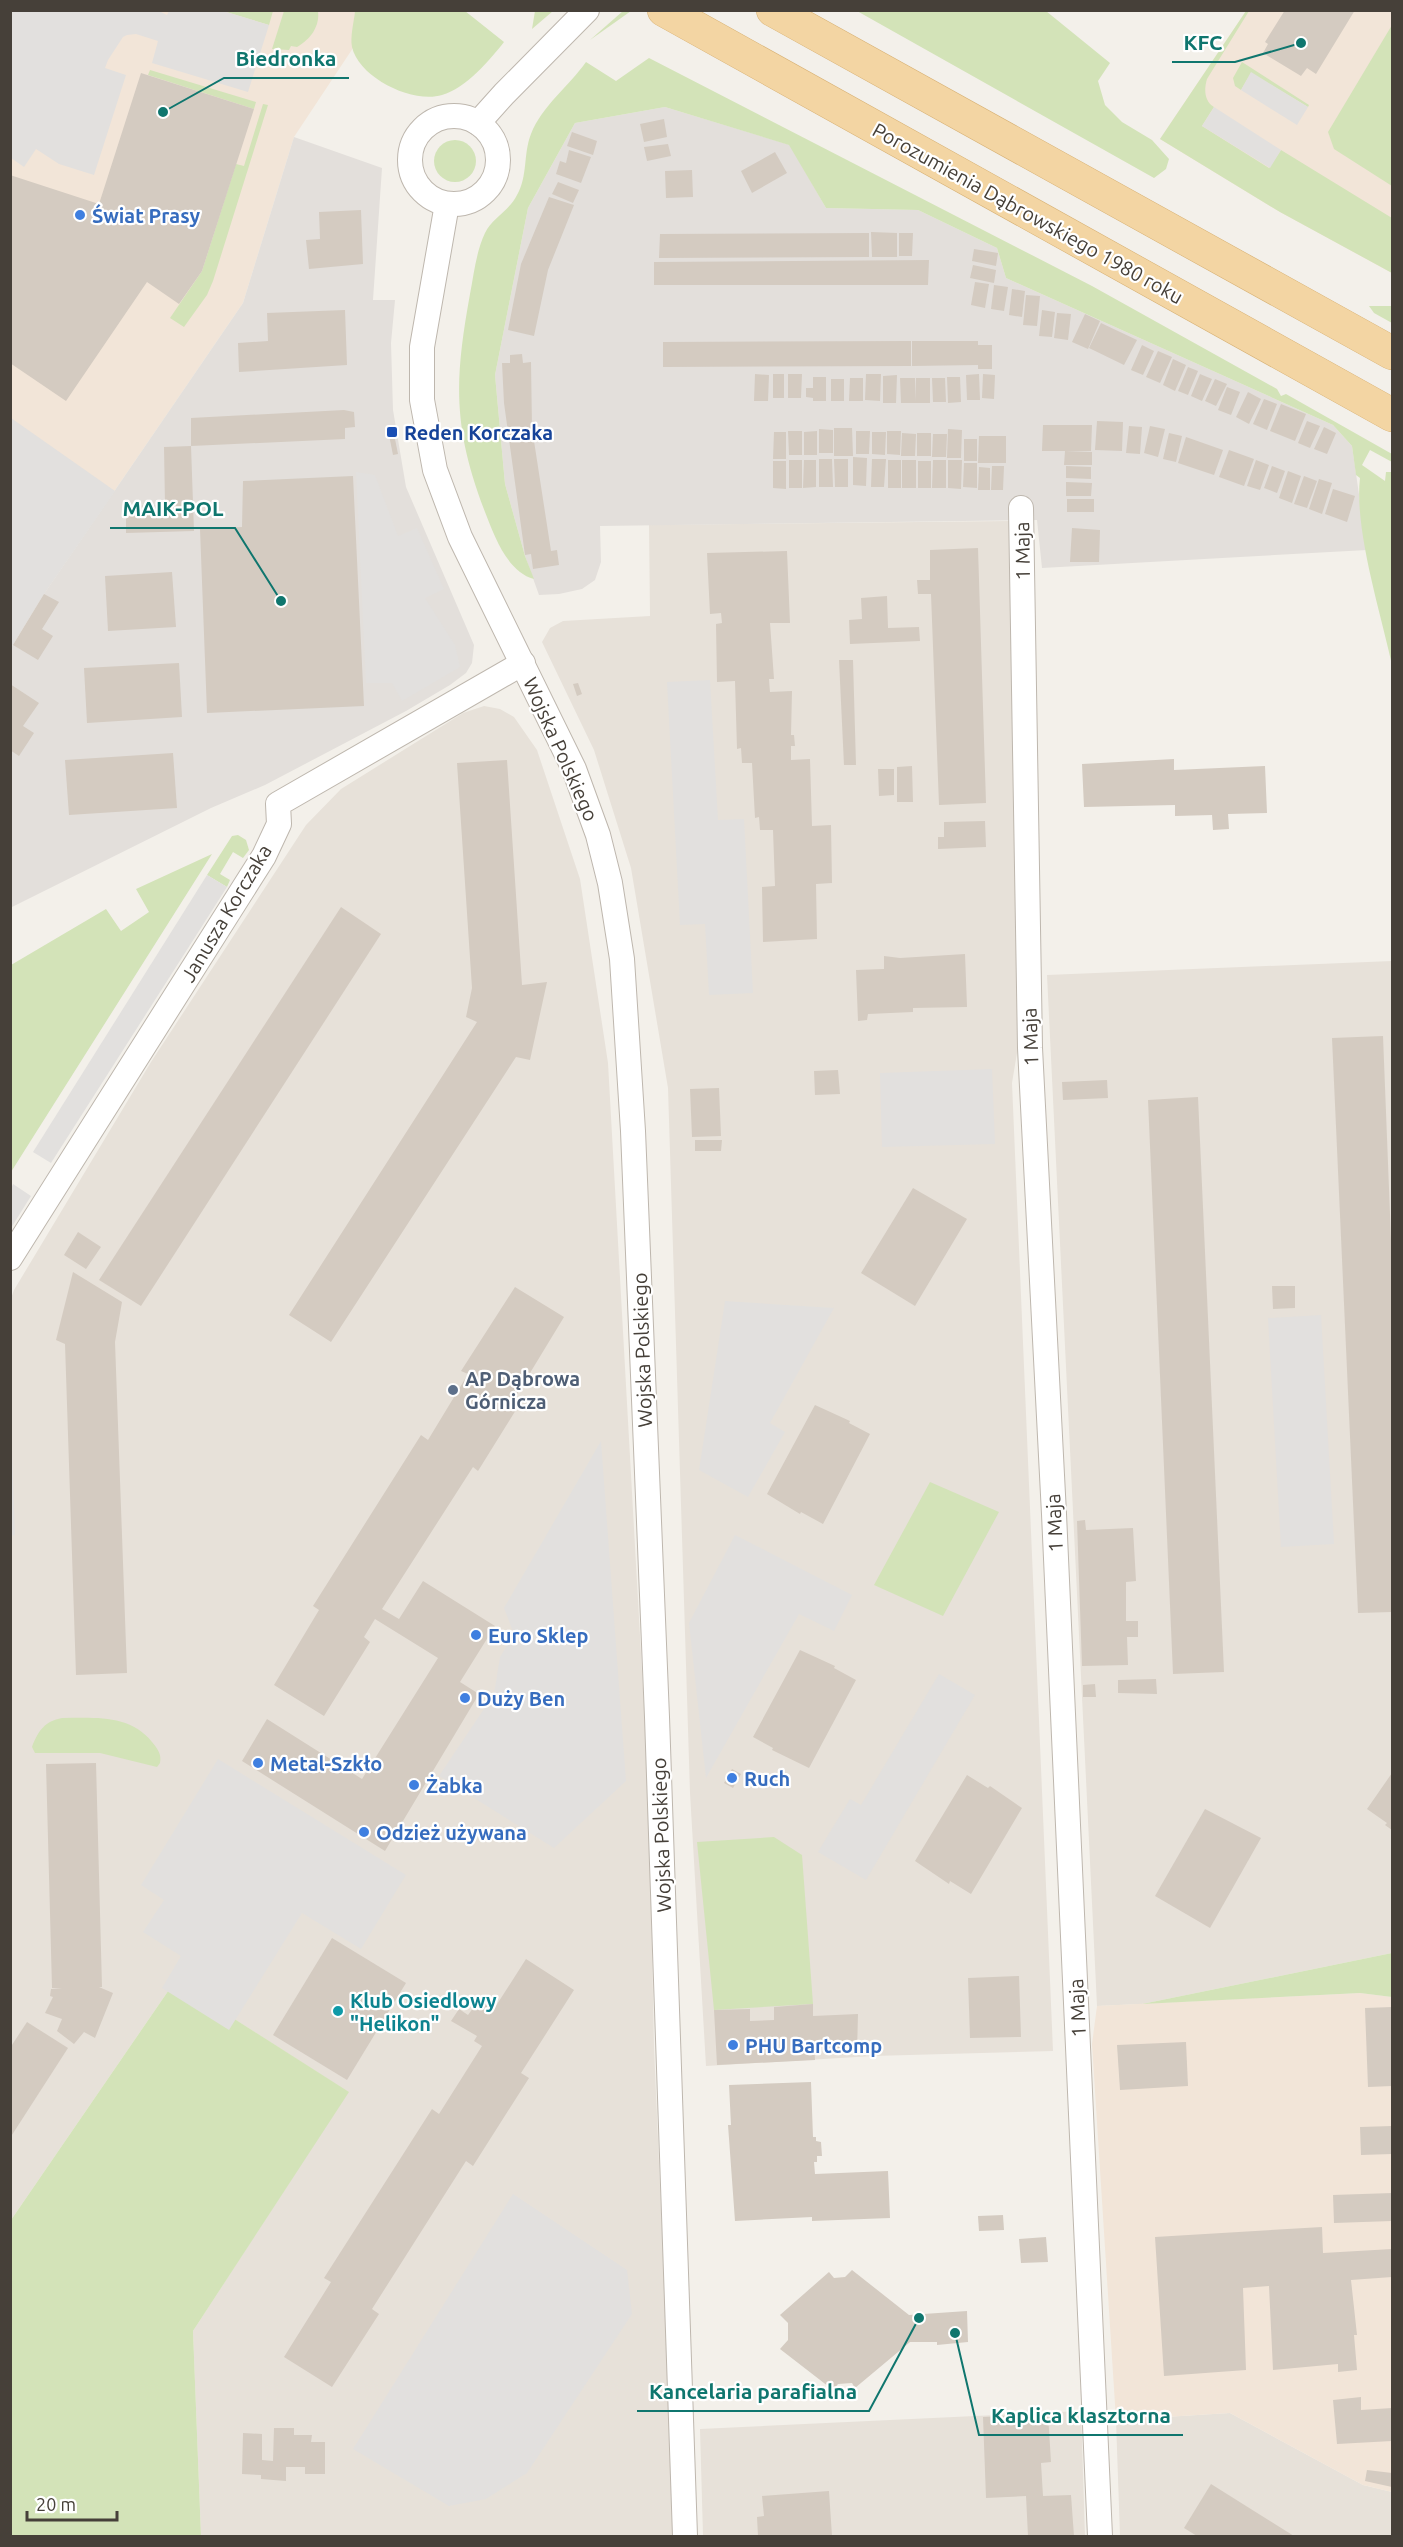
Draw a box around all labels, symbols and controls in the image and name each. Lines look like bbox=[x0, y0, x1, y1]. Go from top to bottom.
callout: KFC bbox=[1172, 23, 1235, 62]
text: KFC bbox=[1183, 30, 1223, 54]
callout: Biedronka bbox=[224, 39, 349, 78]
text: Biedronka bbox=[236, 46, 336, 70]
street label: Porozumienia Dąbrowskiego 1980 roku bbox=[869, 118, 1187, 308]
place label: Świat Prasy bbox=[92, 203, 201, 227]
marker: Świat Prasy bbox=[73, 208, 87, 222]
place label: Reden Korczaka bbox=[404, 421, 553, 444]
marker: Reden Korczaka bbox=[385, 425, 399, 439]
callout: MAIK-POL bbox=[110, 489, 235, 528]
text: MAIK-POL bbox=[123, 496, 224, 520]
street label: 1 Maja bbox=[1010, 521, 1034, 581]
street label: Wojska Polskiego bbox=[519, 674, 603, 824]
street label: Janusza Korczaka bbox=[176, 840, 276, 986]
street label: 1 Maja bbox=[1017, 1007, 1043, 1067]
street label: Wojska Polskiego bbox=[628, 1272, 656, 1428]
place label: AP Dąbrowa Górnicza bbox=[465, 1367, 580, 1413]
marker: AP Dąbrowa Górnicza bbox=[446, 1383, 460, 1397]
street label: 1 Maja bbox=[1041, 1493, 1067, 1553]
place label: Euro Sklep bbox=[488, 1624, 589, 1647]
marker: Euro Sklep bbox=[469, 1628, 483, 1642]
place label: Duży Ben bbox=[477, 1687, 565, 1710]
marker: Duży Ben bbox=[458, 1691, 472, 1705]
place label: Metal-Szkło bbox=[270, 1752, 382, 1775]
marker: Metal-Szkło bbox=[251, 1756, 265, 1770]
street label: Wojska Polskiego bbox=[647, 1757, 675, 1913]
place label: Ruch bbox=[744, 1767, 790, 1790]
marker: Ruch bbox=[725, 1771, 739, 1785]
place label: Żabka bbox=[426, 1774, 483, 1797]
marker: Żabka bbox=[407, 1778, 421, 1792]
place label: Odzież używana bbox=[376, 1821, 527, 1844]
marker: Odzież używana bbox=[357, 1825, 371, 1839]
street label: 1 Maja bbox=[1064, 1978, 1090, 2038]
place label: Klub Osiedlowy "Helikon" bbox=[350, 1989, 497, 2035]
marker: Klub Osiedlowy "Helikon" bbox=[331, 2004, 345, 2018]
place label: PHU Bartcomp bbox=[745, 2034, 882, 2057]
marker: PHU Bartcomp bbox=[726, 2038, 740, 2052]
callout: Kancelaria parafialna bbox=[637, 2372, 869, 2411]
text: Kancelaria parafialna bbox=[649, 2379, 857, 2403]
callout: Kaplica klasztorna bbox=[979, 2396, 1183, 2435]
text: Kaplica klasztorna bbox=[991, 2403, 1171, 2427]
scale bar bbox=[27, 2484, 117, 2522]
text: 20 m bbox=[36, 2494, 76, 2514]

